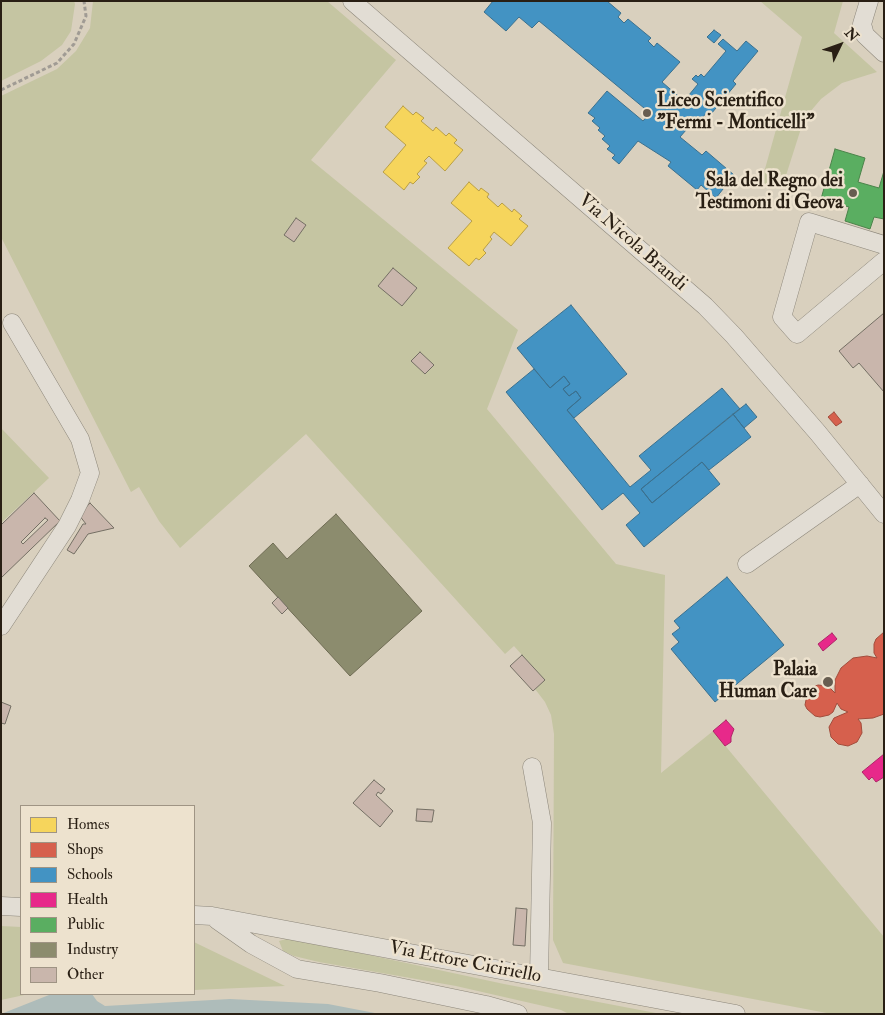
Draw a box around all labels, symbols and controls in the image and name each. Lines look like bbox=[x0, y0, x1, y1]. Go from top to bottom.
north arrow bbox=[815, 20, 865, 70]
text: N bbox=[841, 24, 862, 45]
place label: Liceo Scientifico "Fermi - Monticelli" bbox=[657, 91, 814, 135]
marker: Liceo Scientifico "Fermi - Monticelli" bbox=[641, 107, 653, 119]
place label: Sala del Regno dei Testimoni di Geova bbox=[696, 171, 843, 215]
marker: Sala del Regno dei Testimoni di Geova bbox=[847, 187, 859, 199]
street label: Via Nicola Brandi bbox=[573, 190, 691, 296]
place label: Palaia Human Care bbox=[719, 660, 817, 704]
marker: Palaia Human Care bbox=[821, 675, 835, 689]
legend bbox=[20, 805, 195, 995]
text: Homes bbox=[67, 815, 109, 834]
text: Shops bbox=[67, 840, 103, 859]
text: Schools bbox=[67, 865, 113, 884]
text: Health bbox=[67, 890, 108, 909]
text: Public bbox=[67, 915, 105, 934]
street label: Via Ettore Ciciriello bbox=[387, 937, 543, 989]
text: Industry bbox=[67, 940, 118, 959]
text: Other bbox=[67, 965, 104, 984]

